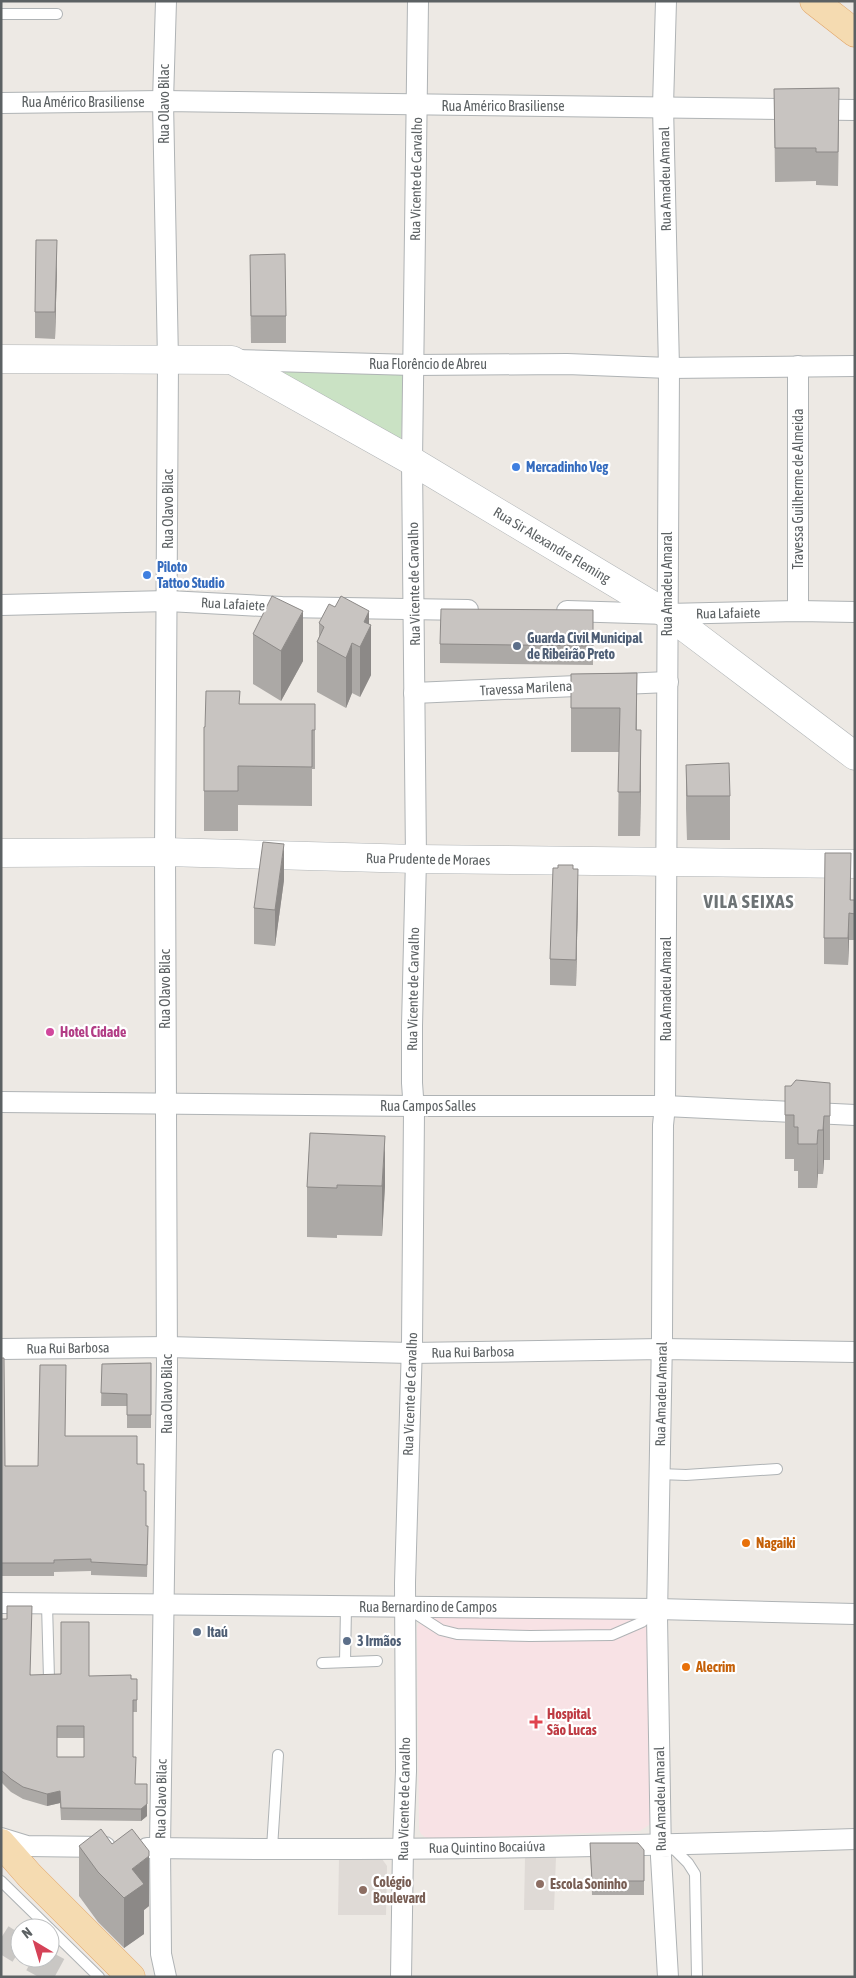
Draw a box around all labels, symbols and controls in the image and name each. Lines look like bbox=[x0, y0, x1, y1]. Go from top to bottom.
street label: Rua Olavo Bilac bbox=[156, 63, 172, 144]
street label: Rua Américo Brasiliense bbox=[21, 94, 145, 110]
street label: Rua Américo Brasiliense bbox=[441, 98, 565, 114]
street label: Rua Vicente de Carvalho bbox=[407, 117, 425, 241]
street label: Rua Amadeu Amaral bbox=[656, 126, 674, 232]
street label: Rua Florêncio de Abreu bbox=[369, 356, 487, 372]
street label: Travessa Guilherme de Almeida bbox=[790, 409, 806, 570]
place label: Mercadinho Veg bbox=[526, 459, 609, 475]
marker: Mercadinho Veg bbox=[510, 461, 522, 473]
street label: Rua Olavo Bilac bbox=[160, 468, 176, 549]
street label: Rua Sir Alexandre Fleming bbox=[491, 504, 613, 586]
street label: Rua Vicente de Carvalho bbox=[405, 522, 423, 646]
street label: Rua Amadeu Amaral bbox=[659, 531, 675, 636]
place label: Piloto Tattoo Studio bbox=[157, 559, 225, 591]
marker: Piloto Tattoo Studio bbox=[141, 569, 153, 581]
street label: Rua Lafaiete bbox=[200, 594, 266, 614]
street label: Rua Lafaiete bbox=[696, 604, 760, 622]
place label: Guarda Civil Municipal de Ribeirão Preto bbox=[527, 630, 643, 662]
marker: Guarda Civil Municipal de Ribeirão Preto bbox=[511, 640, 523, 652]
street label: Travessa Marilena bbox=[479, 678, 573, 698]
street label: Rua Prudente de Moraes bbox=[366, 850, 490, 868]
district label: VILA SEIXAS bbox=[702, 890, 795, 912]
street label: Rua Vicente de Carvalho bbox=[404, 927, 422, 1051]
street label: Rua Amadeu Amaral bbox=[658, 936, 674, 1041]
street label: Rua Olavo Bilac bbox=[157, 948, 173, 1029]
place label: Hotel Cidade bbox=[60, 1024, 126, 1040]
marker: Hotel Cidade bbox=[44, 1026, 56, 1038]
street label: Rua Campos Salles bbox=[380, 1098, 476, 1114]
street label: Rua Vicente de Carvalho bbox=[400, 1332, 420, 1456]
street label: Rua Rui Barbosa bbox=[26, 1339, 110, 1357]
street label: Rua Amadeu Amaral bbox=[652, 1341, 670, 1447]
street label: Rua Rui Barbosa bbox=[431, 1343, 515, 1361]
street label: Rua Olavo Bilac bbox=[159, 1353, 175, 1434]
place label: Nagaiki bbox=[756, 1535, 796, 1551]
marker: Nagaiki bbox=[740, 1537, 752, 1549]
street label: Rua Bernardino de Campos bbox=[359, 1599, 497, 1615]
place label: Itaú bbox=[207, 1624, 228, 1640]
marker: Itaú bbox=[191, 1626, 203, 1638]
place label: 3 Irmãos bbox=[357, 1633, 401, 1649]
marker: 3 Irmãos bbox=[341, 1635, 353, 1647]
place label: Alecrim bbox=[695, 1659, 735, 1675]
marker: Alecrim bbox=[680, 1661, 692, 1673]
place label: Hospital São Lucas bbox=[547, 1706, 597, 1738]
marker: Hospital São Lucas bbox=[529, 1715, 543, 1729]
street label: Rua Vicente de Carvalho bbox=[395, 1737, 413, 1861]
street label: Rua Amadeu Amaral bbox=[651, 1746, 669, 1852]
street label: Rua Olavo Bilac bbox=[152, 1758, 170, 1839]
street label: Rua Quintino Bocaiúva bbox=[429, 1838, 545, 1856]
place label: Colégio Boulevard bbox=[373, 1874, 426, 1906]
place label: Escola Soninho bbox=[550, 1876, 628, 1892]
marker: Escola Soninho bbox=[534, 1878, 546, 1890]
marker: Colégio Boulevard bbox=[357, 1884, 369, 1896]
north arrow bbox=[10, 1918, 60, 1968]
text: N bbox=[19, 1924, 35, 1942]

